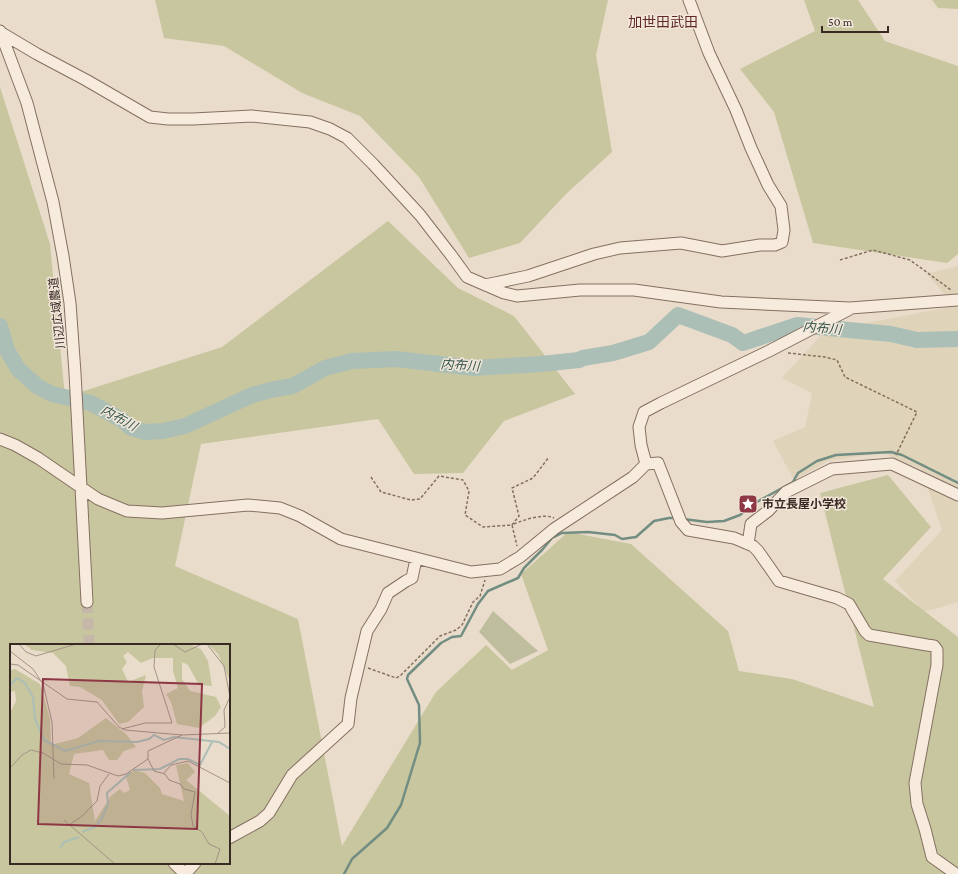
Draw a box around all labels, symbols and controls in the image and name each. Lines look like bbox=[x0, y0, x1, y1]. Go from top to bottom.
scale bar bbox=[822, 8, 888, 34]
district label: 加世田武田 bbox=[628, 14, 698, 30]
text: 50 m bbox=[828, 15, 853, 29]
street label: 川辺広域農道 bbox=[46, 276, 68, 350]
water label: 内布川 bbox=[802, 319, 844, 337]
water label: 内布川 bbox=[440, 356, 482, 374]
water label: 内布川 bbox=[98, 402, 141, 435]
place icon: 市立長屋小学校 bbox=[737, 493, 759, 515]
place label: 市立長屋小学校 bbox=[762, 497, 846, 511]
inset map bbox=[10, 644, 230, 864]

